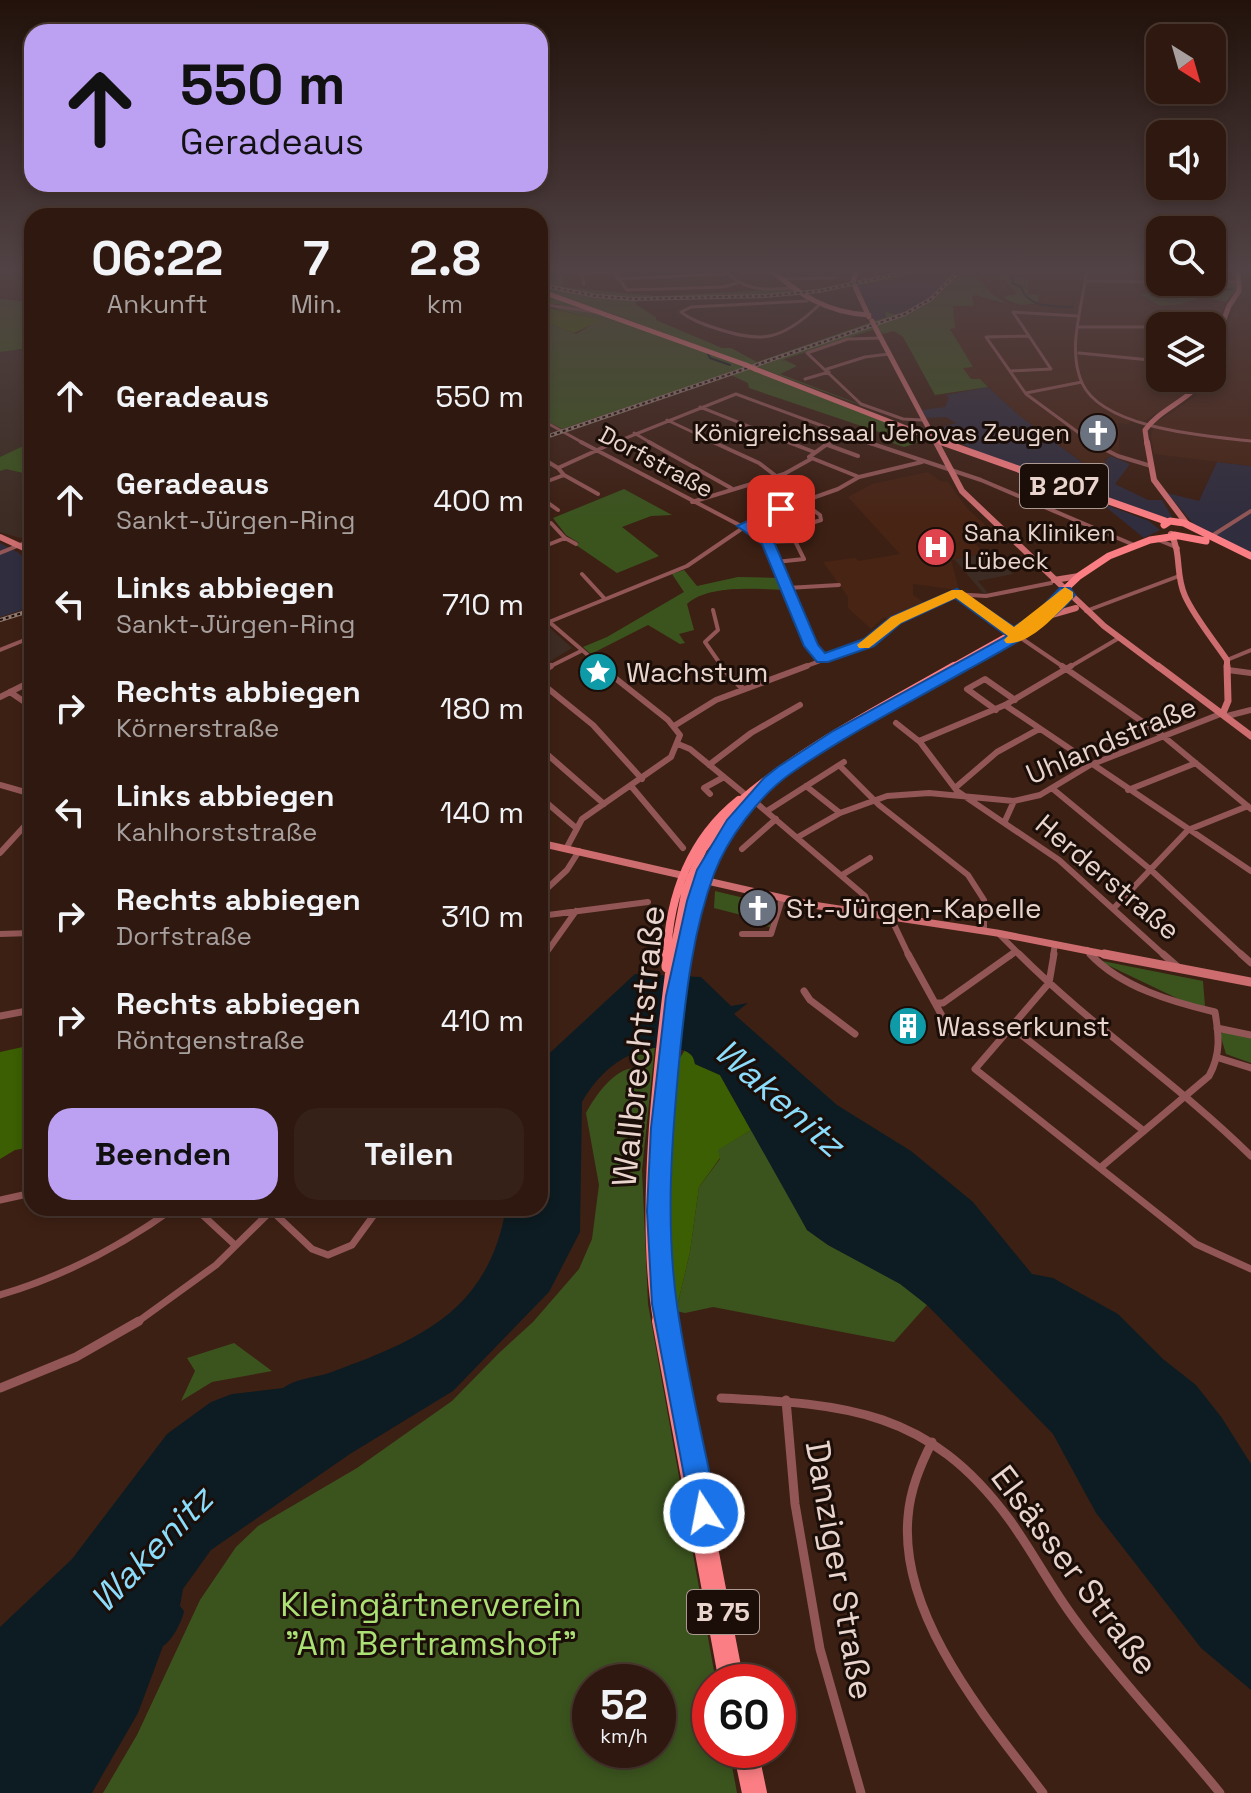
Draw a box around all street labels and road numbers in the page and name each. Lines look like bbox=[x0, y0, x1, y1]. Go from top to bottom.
street label: Dorfstraße bbox=[594, 418, 719, 505]
road number: B 207 bbox=[1020, 464, 1108, 508]
street label: Uhlandstraße bbox=[1020, 688, 1202, 792]
street label: Herderstraße bbox=[1028, 806, 1188, 948]
street label: Wallbrechtstraße bbox=[602, 903, 675, 1189]
street label: Danziger Straße bbox=[796, 1437, 883, 1703]
street label: Elsässer Straße bbox=[982, 1457, 1168, 1684]
road number: B 75 bbox=[687, 1590, 759, 1634]

